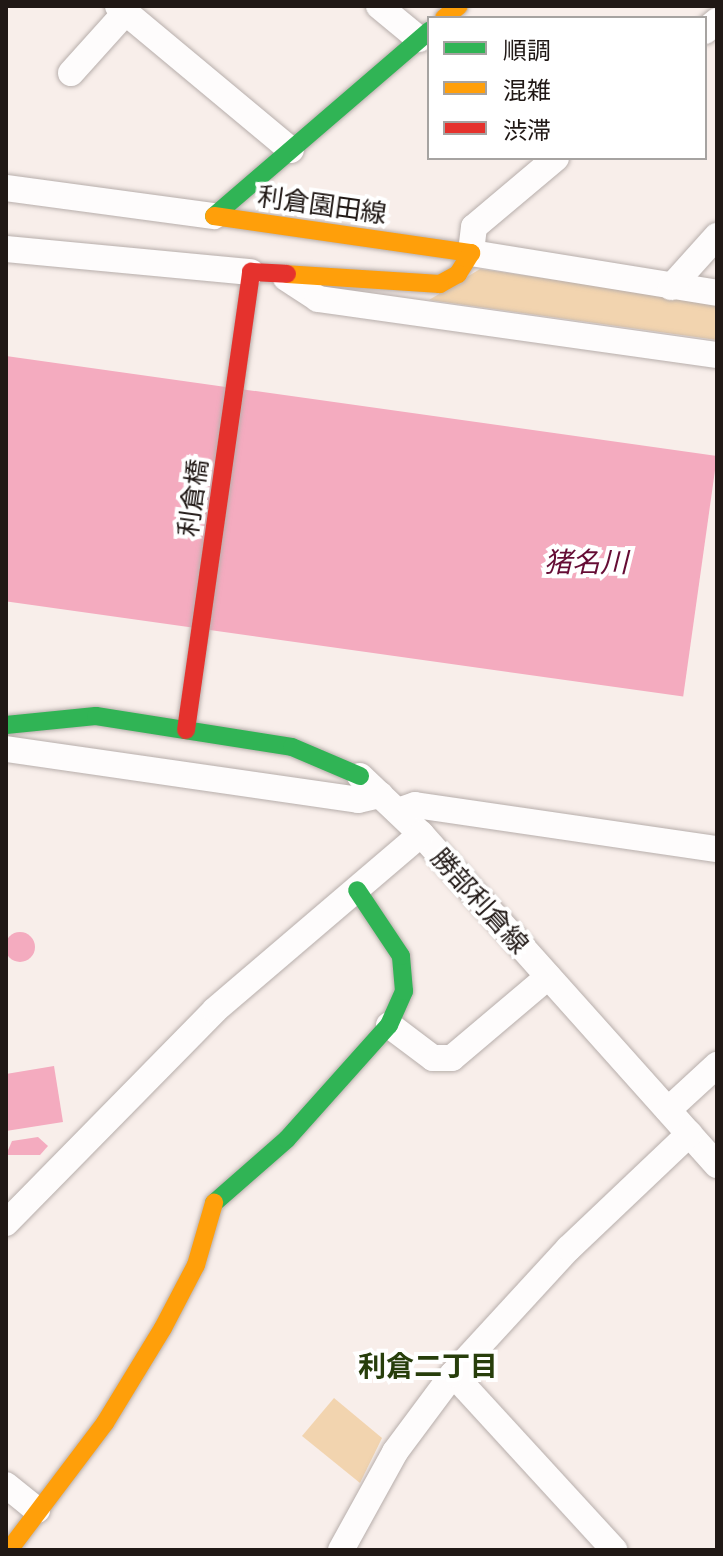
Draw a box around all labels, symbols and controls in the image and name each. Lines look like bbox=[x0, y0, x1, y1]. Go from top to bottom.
legend bbox=[427, 16, 707, 160]
text: 順調 bbox=[503, 36, 551, 65]
text: 混雑 bbox=[503, 76, 551, 105]
text: 渋滞 bbox=[503, 116, 551, 145]
street label: 利倉園田線 bbox=[255, 181, 389, 229]
street label: 利倉橋 bbox=[172, 457, 214, 539]
water label: 猪名川 bbox=[544, 545, 628, 579]
street label: 勝部利倉線 bbox=[425, 842, 535, 960]
district label: 利倉二丁目 bbox=[358, 1349, 498, 1383]

